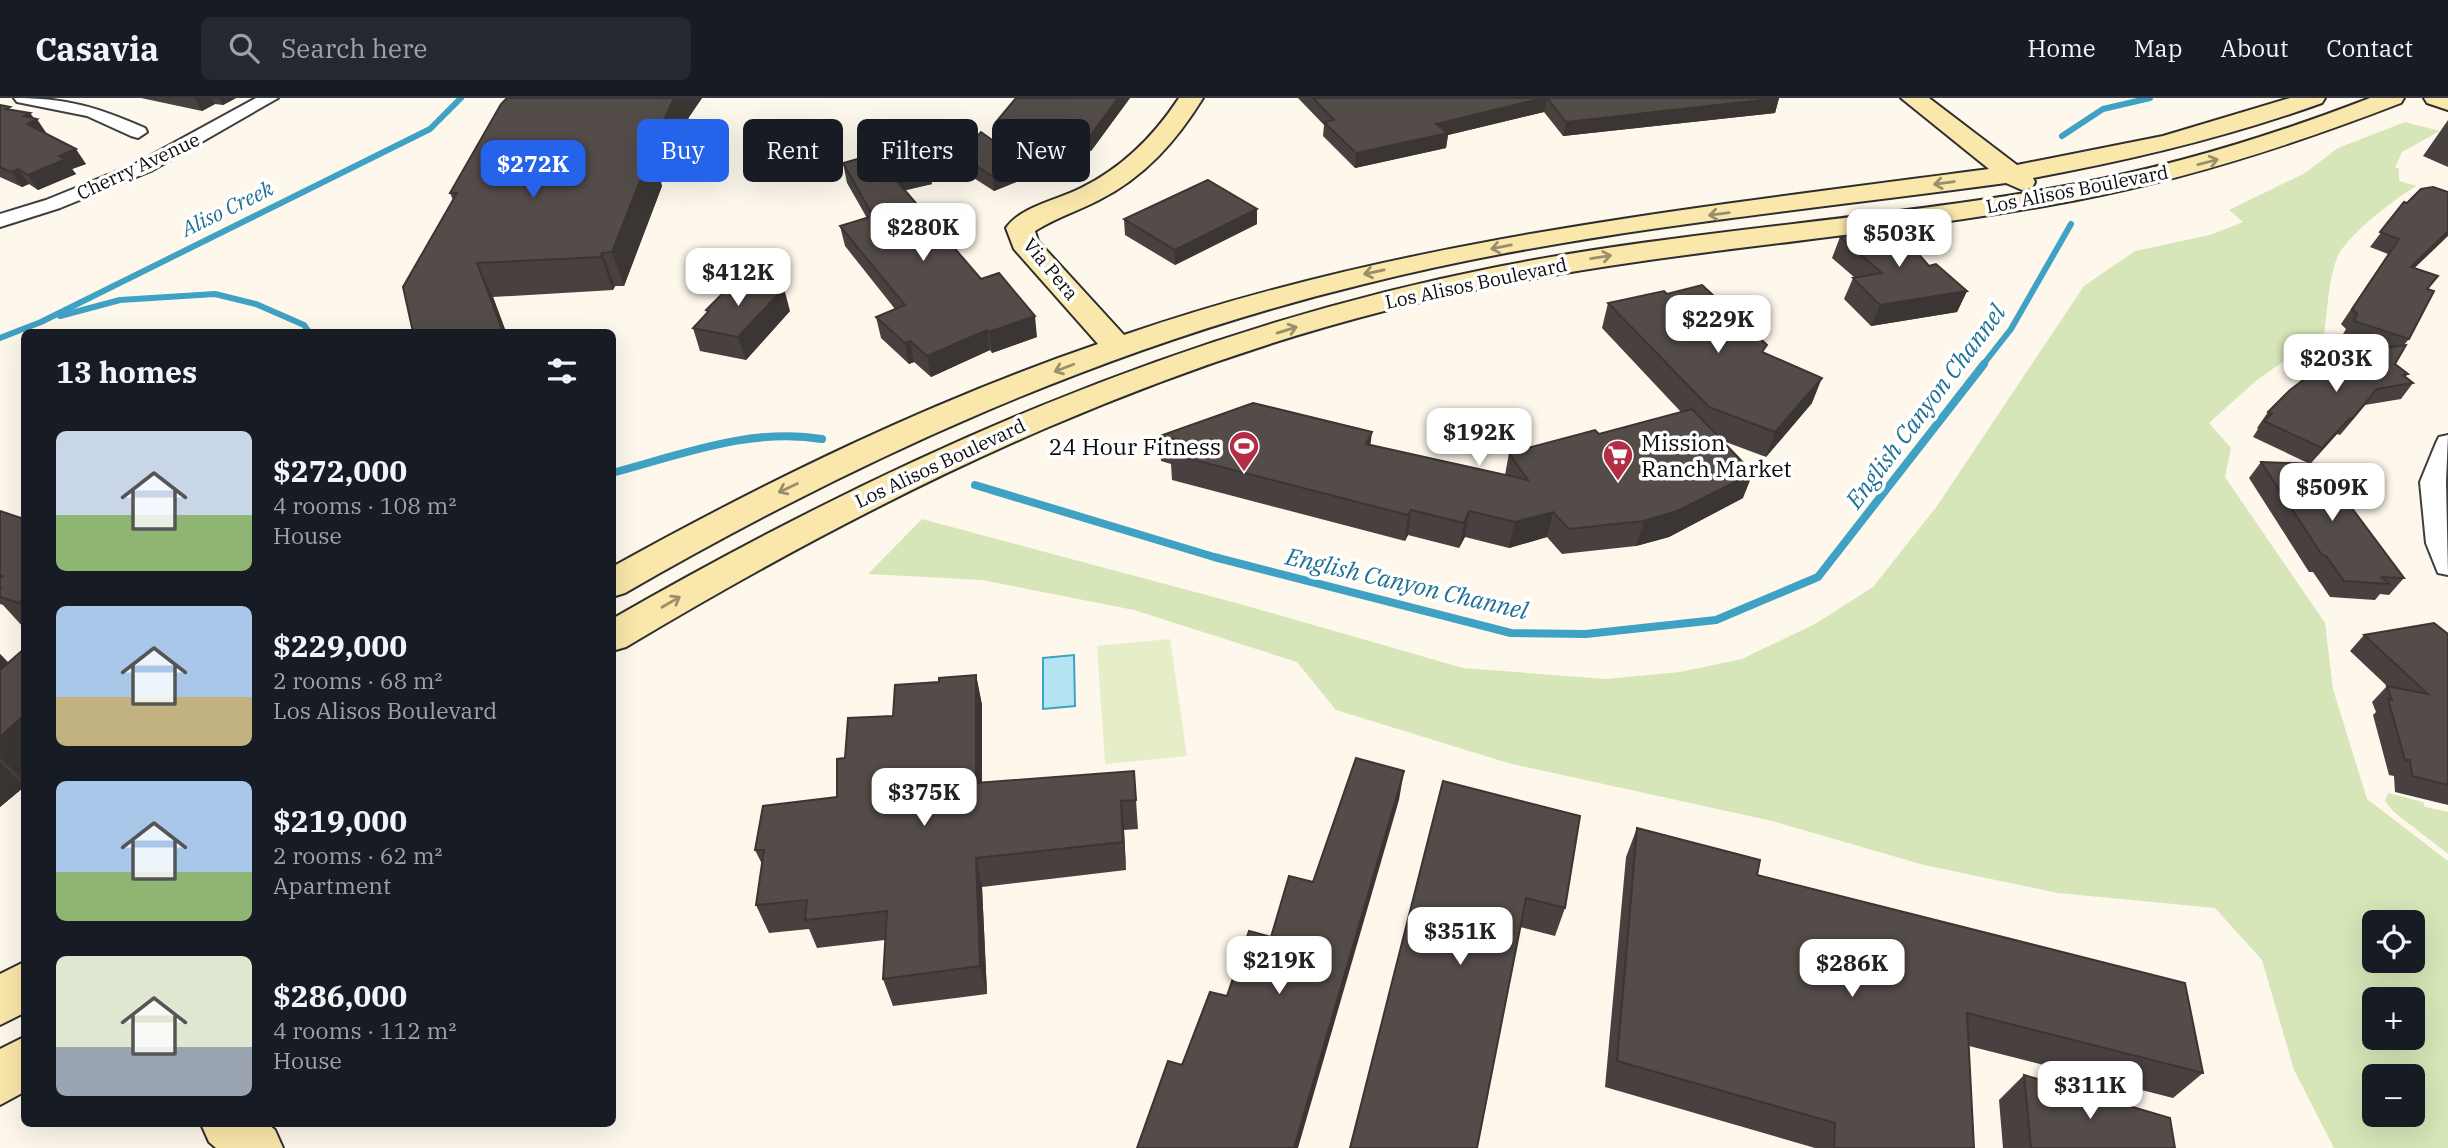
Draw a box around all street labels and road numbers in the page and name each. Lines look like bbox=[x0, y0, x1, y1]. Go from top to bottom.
street label: Cherry Avenue bbox=[73, 127, 203, 205]
street label: Los Alisos Boulevard bbox=[1984, 160, 2170, 218]
street label: Via Pera bbox=[1018, 233, 1084, 305]
street label: Los Alisos Boulevard bbox=[1383, 252, 1569, 314]
street label: Los Alisos Boulevard bbox=[851, 413, 1029, 513]

